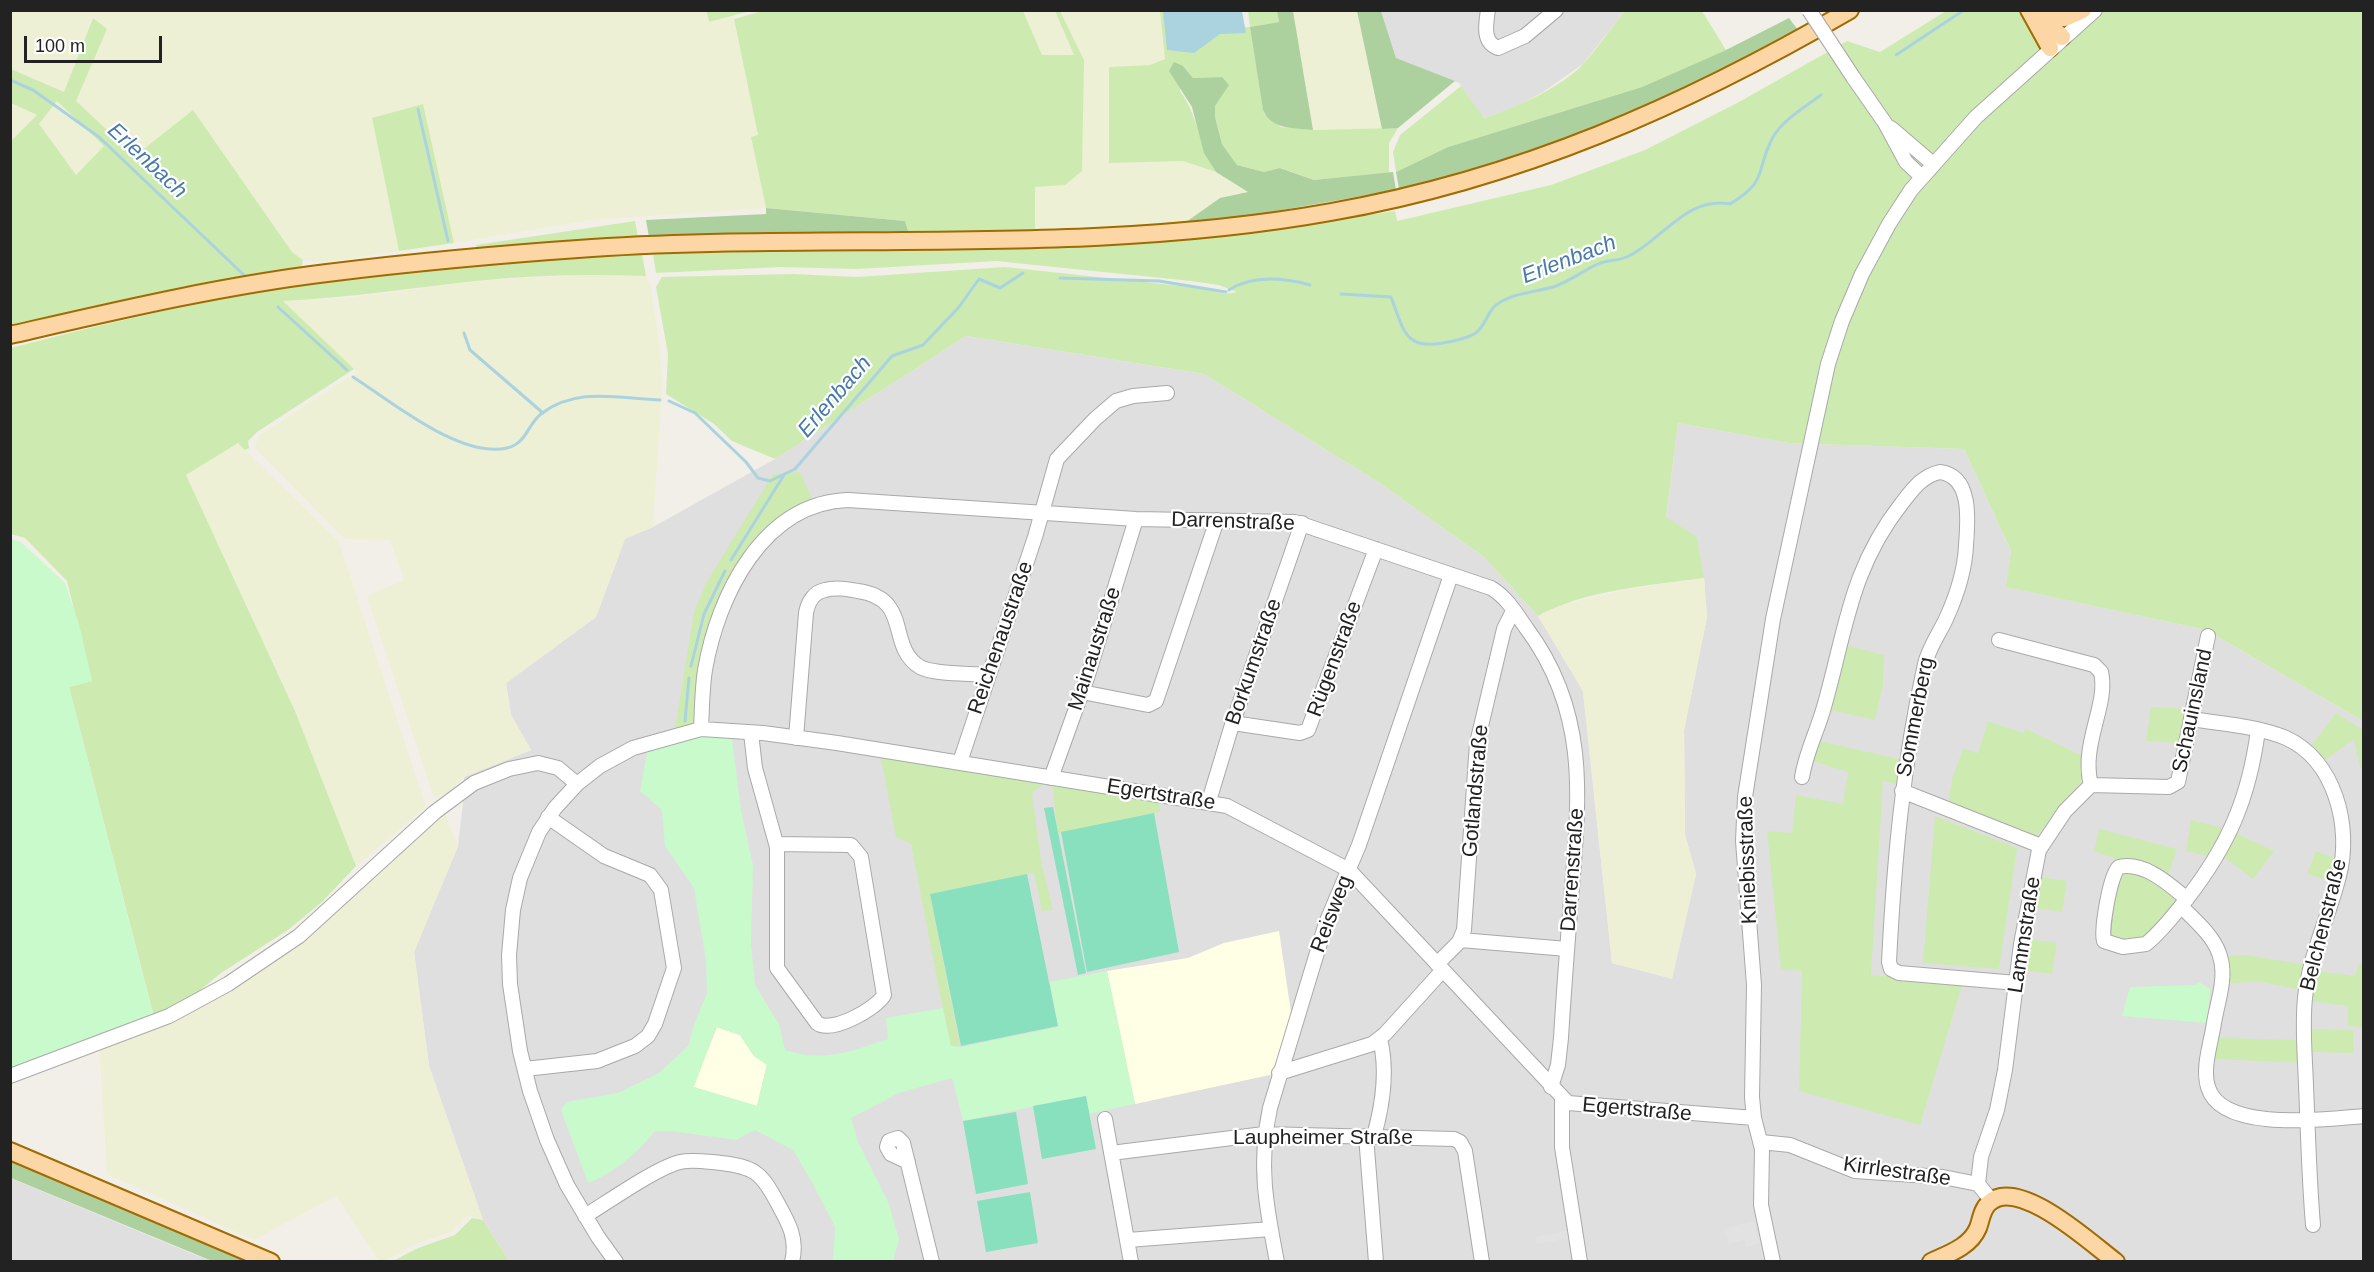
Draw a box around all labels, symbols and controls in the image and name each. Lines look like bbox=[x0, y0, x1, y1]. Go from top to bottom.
scale bar bbox=[27, 24, 165, 62]
text: 100 m bbox=[35, 36, 85, 56]
water label: Erlenbach bbox=[102, 118, 192, 204]
water label: Erlenbach bbox=[1518, 230, 1620, 290]
water label: Erlenbach bbox=[793, 351, 877, 443]
street label: Darrenstraße bbox=[1171, 507, 1295, 537]
street label: Reichenaustraße bbox=[963, 558, 1039, 718]
street label: Mainaustraße bbox=[1063, 584, 1127, 714]
street label: Borkumstraße bbox=[1221, 596, 1287, 728]
street label: Rügenstraße bbox=[1302, 598, 1368, 720]
street label: Schauinsland bbox=[2168, 647, 2218, 775]
street label: Sommerberg bbox=[1892, 655, 1940, 779]
street label: Gotlandstraße bbox=[1458, 724, 1494, 858]
street label: Egertstraße bbox=[1105, 774, 1217, 816]
street label: Kniebisstraße bbox=[1733, 795, 1763, 925]
street label: Darrenstraße bbox=[1556, 807, 1590, 933]
street label: Belchenstraße bbox=[2295, 856, 2353, 994]
street label: Reisweg bbox=[1306, 872, 1358, 956]
street label: Lammstraße bbox=[2003, 875, 2047, 995]
street label: Egertstraße bbox=[1581, 1093, 1693, 1127]
street label: Laupheimer Straße bbox=[1233, 1125, 1413, 1151]
street label: Kirrlestraße bbox=[1842, 1152, 1952, 1192]

